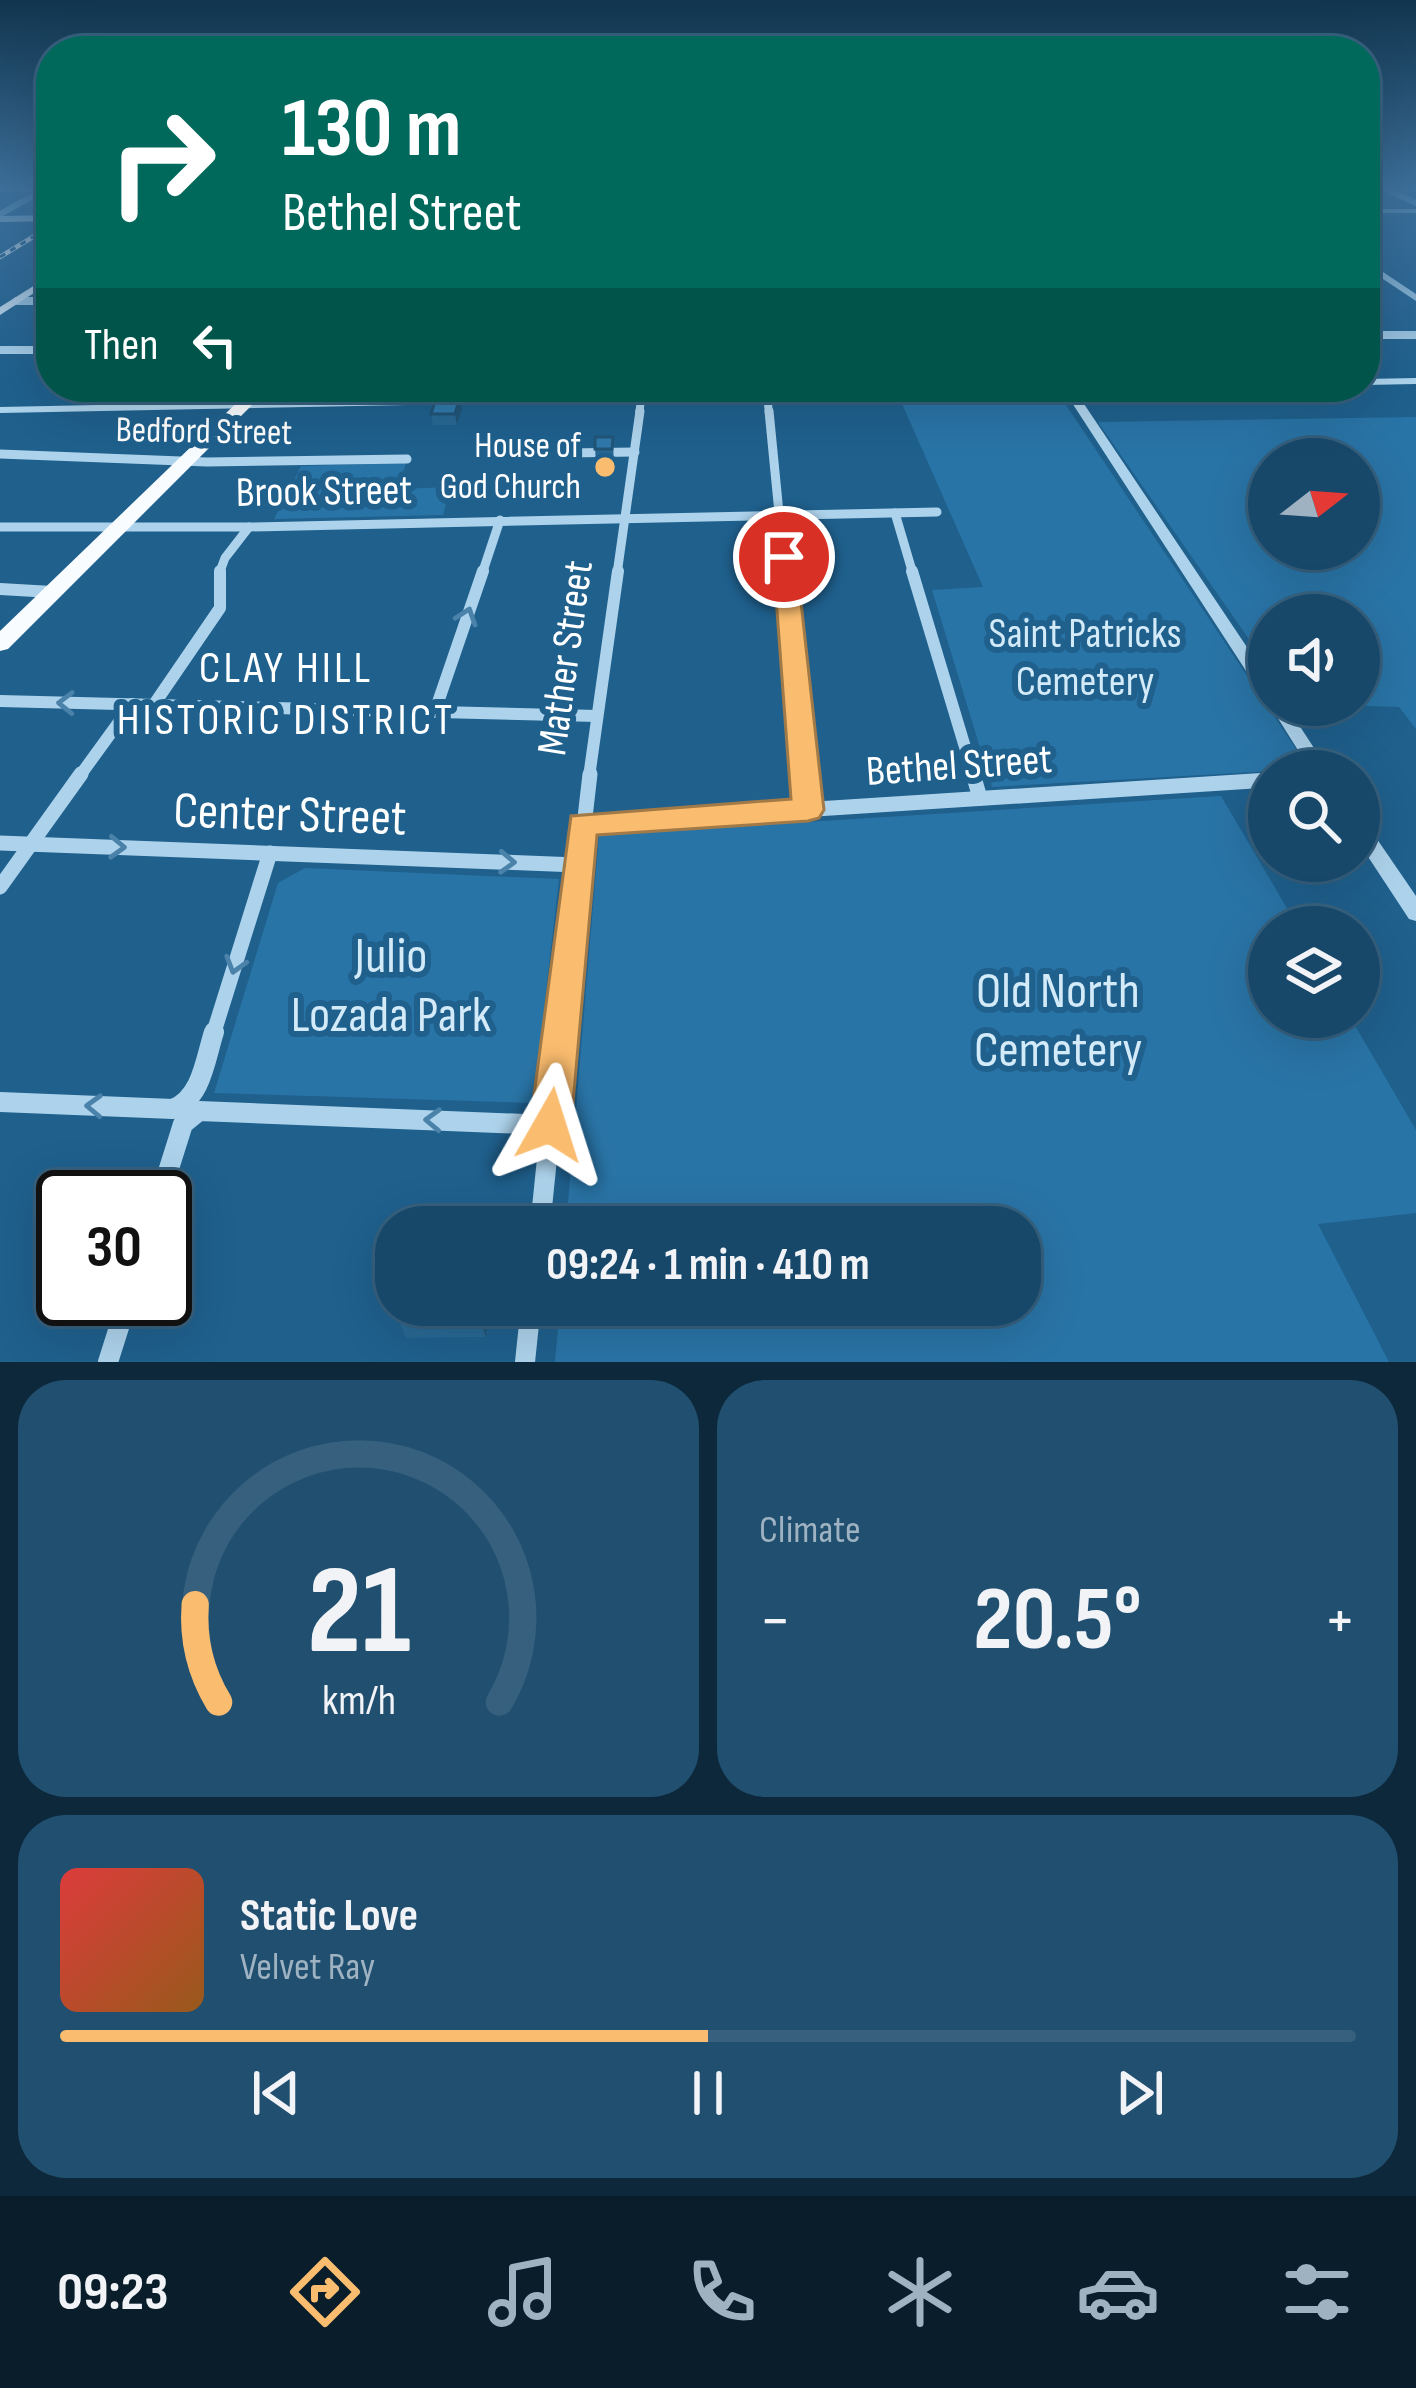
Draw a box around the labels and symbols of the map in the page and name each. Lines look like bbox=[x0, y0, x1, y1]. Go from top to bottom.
street label: Bedford Street bbox=[115, 409, 293, 455]
place label: House of God Church bbox=[440, 425, 582, 509]
north arrow bbox=[1248, 438, 1380, 570]
marker: House of God Church bbox=[592, 454, 618, 480]
street label: Brook Street bbox=[235, 465, 413, 519]
pin bbox=[733, 506, 835, 608]
street label: Mather Street bbox=[527, 557, 605, 759]
one-way arrow bbox=[453, 607, 477, 628]
park label: Saint Patricks Cemetery bbox=[988, 609, 1182, 708]
district label: CLAY HILL HISTORIC DISTRICT bbox=[117, 641, 455, 748]
one-way arrow bbox=[56, 690, 75, 716]
street label: Bethel Street bbox=[864, 734, 1054, 798]
street label: Center Street bbox=[173, 780, 407, 850]
one-way arrow bbox=[108, 834, 127, 860]
one-way arrow bbox=[498, 849, 517, 875]
park label: Julio Lozada Park bbox=[291, 926, 491, 1046]
one-way arrow bbox=[224, 953, 249, 974]
park label: Old North Cemetery bbox=[974, 961, 1142, 1081]
position arrow bbox=[487, 1062, 613, 1188]
one-way arrow bbox=[84, 1093, 103, 1119]
one-way arrow bbox=[423, 1108, 442, 1134]
speed limit sign: 30 bbox=[36, 1170, 192, 1326]

